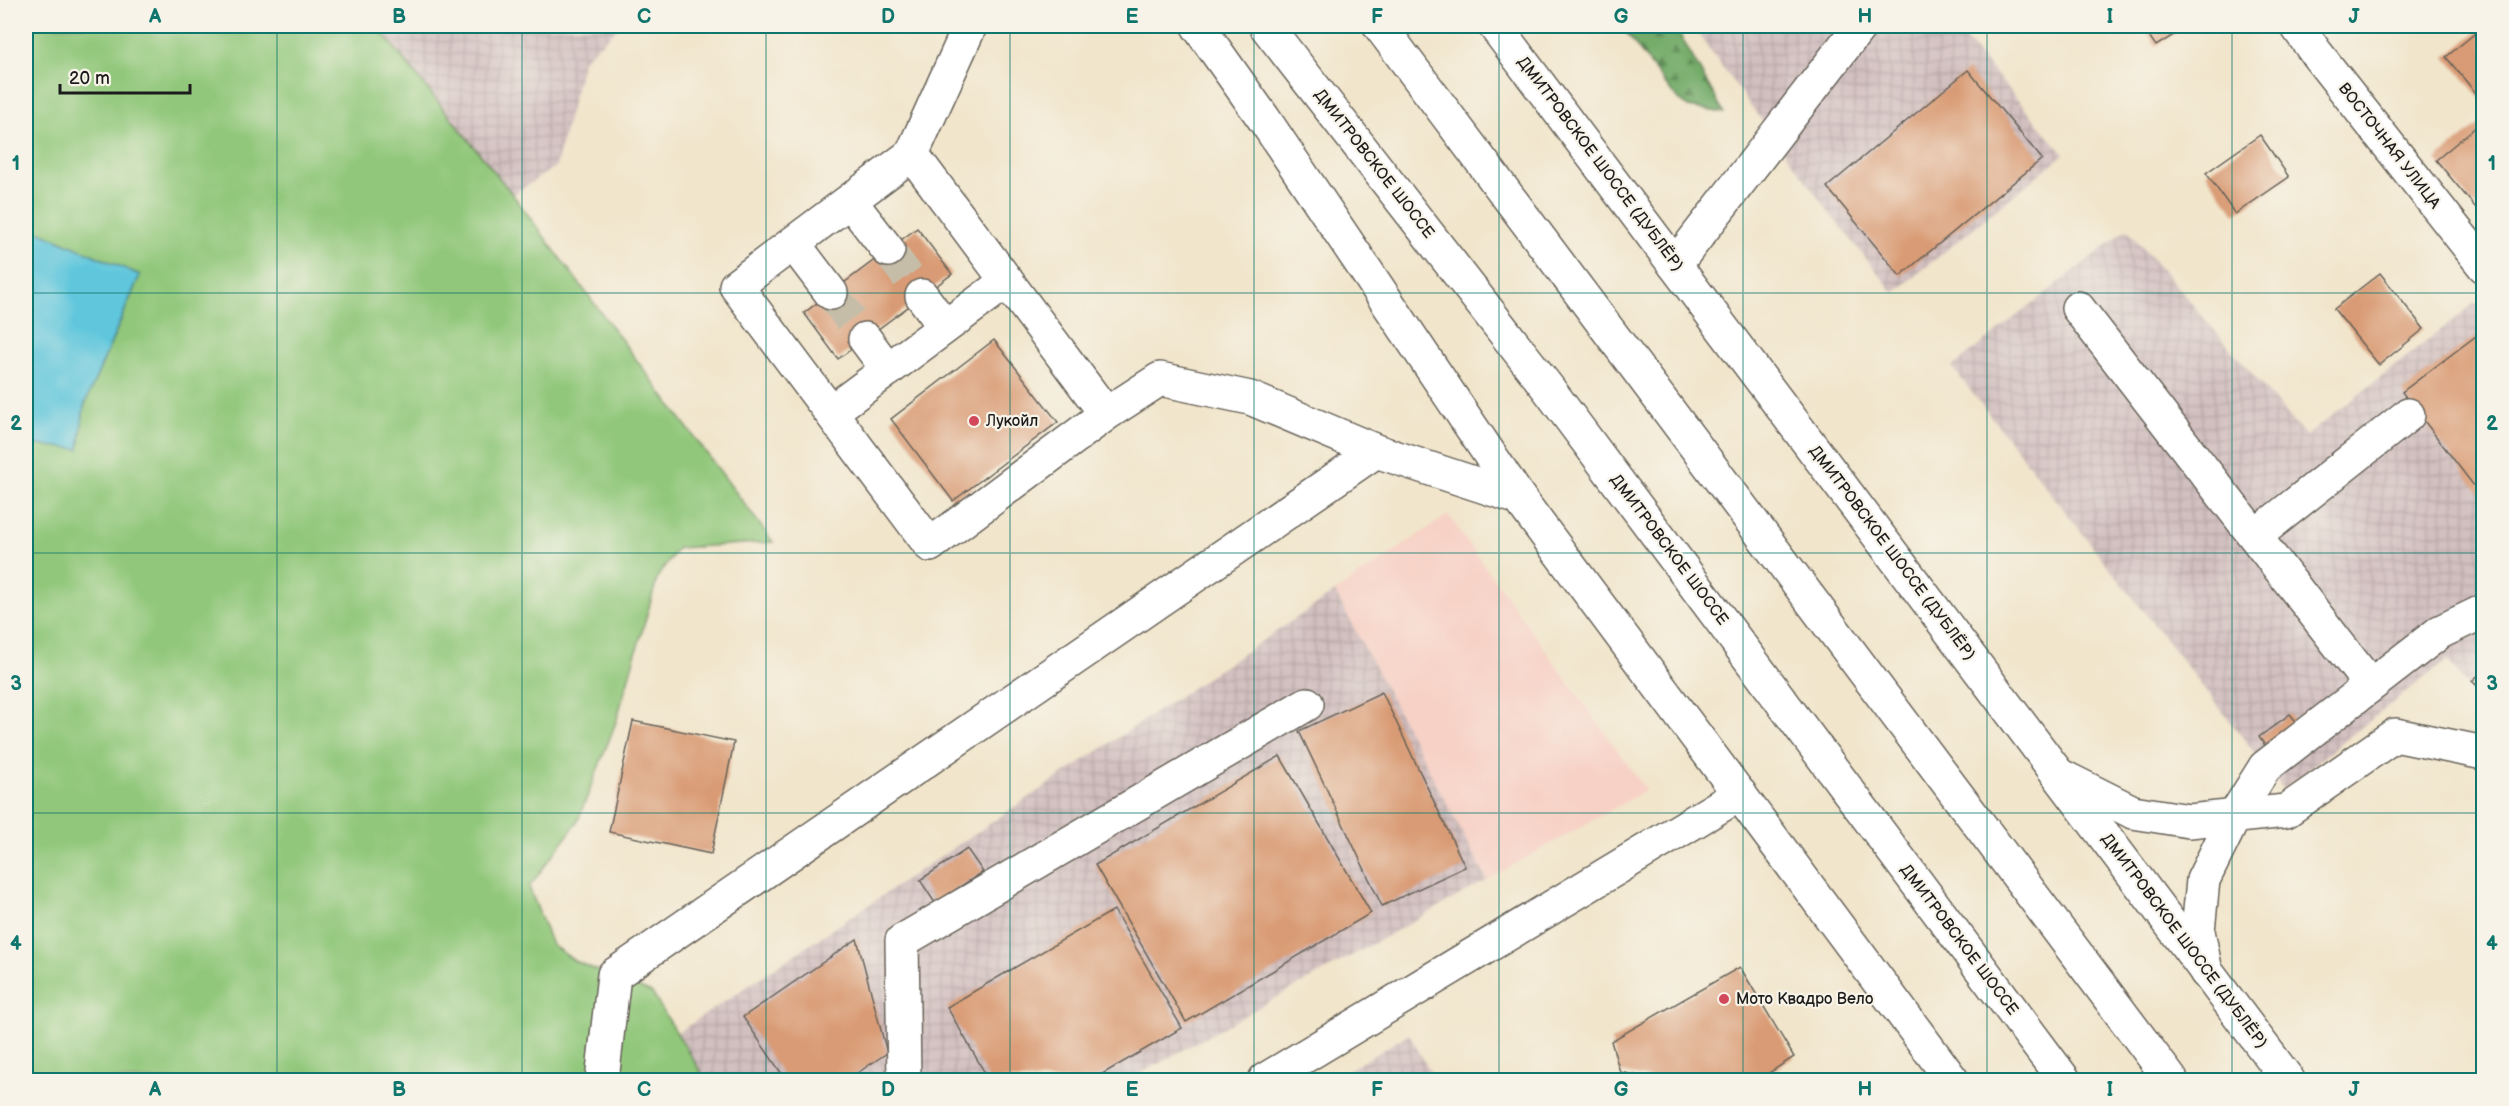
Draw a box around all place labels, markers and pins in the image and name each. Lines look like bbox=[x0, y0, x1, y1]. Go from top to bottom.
place label: Лукойл bbox=[985, 412, 1038, 431]
marker: Лукойл bbox=[967, 414, 981, 428]
place label: Мото Квадро Вело bbox=[1736, 990, 1873, 1009]
marker: Мото Квадро Вело bbox=[1717, 992, 1731, 1006]

